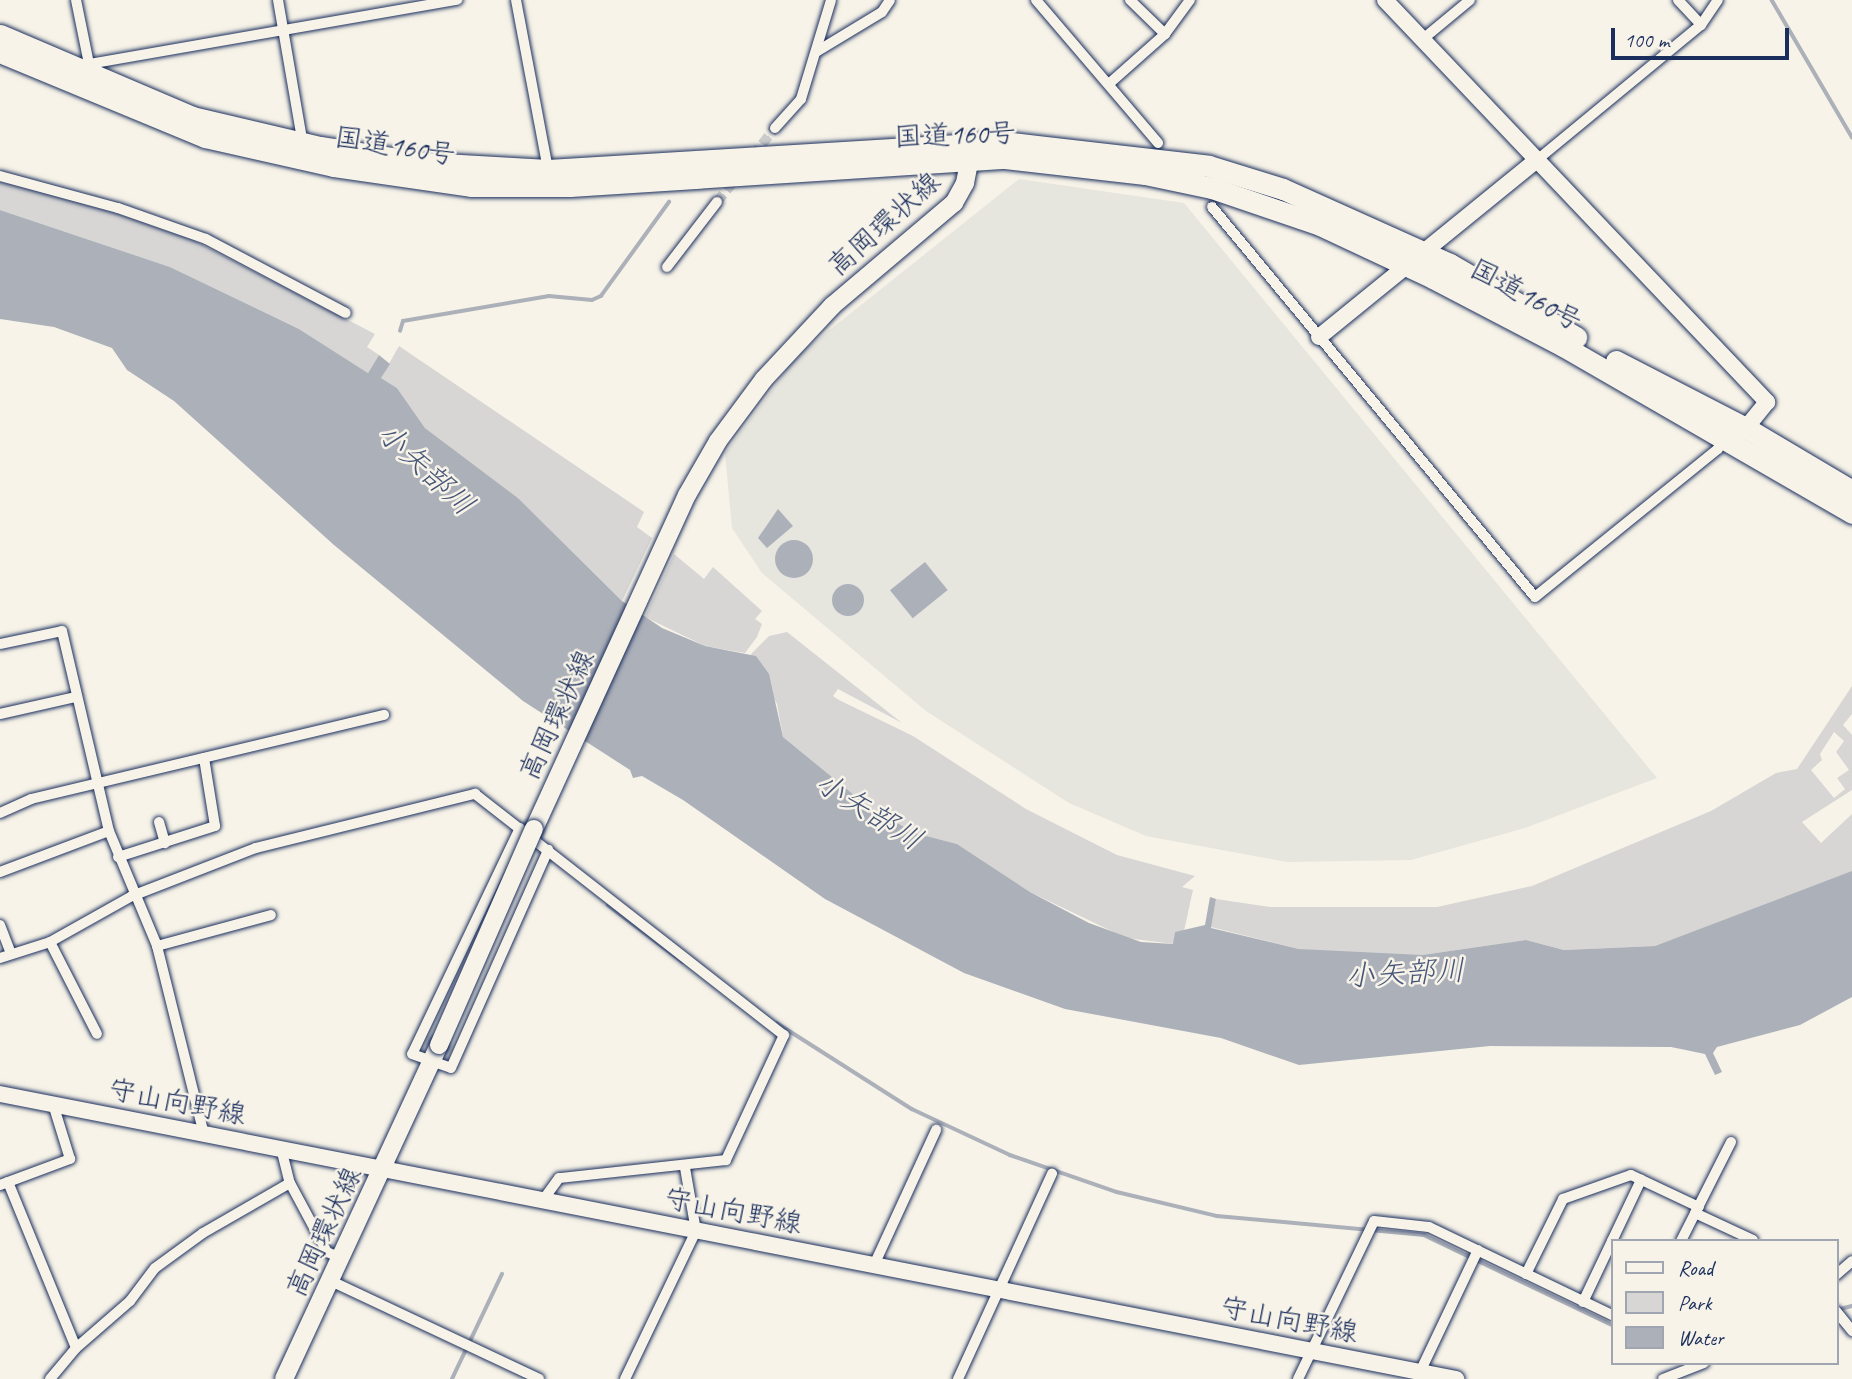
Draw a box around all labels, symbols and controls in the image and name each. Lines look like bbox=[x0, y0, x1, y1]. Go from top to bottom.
scale bar bbox=[1614, 14, 1792, 58]
text: 100 m bbox=[1624, 27, 1669, 53]
street label: 国道160号 bbox=[894, 116, 1016, 154]
street label: 国道160号 bbox=[332, 120, 458, 172]
street label: 高岡環状線 bbox=[821, 165, 947, 283]
street label: 国道160号 bbox=[1464, 252, 1588, 338]
water label: 小矢部川 bbox=[370, 415, 482, 523]
street label: 高岡環状線 bbox=[512, 644, 602, 786]
water label: 小矢部川 bbox=[809, 764, 929, 858]
water label: 小矢部川 bbox=[1344, 952, 1466, 994]
street label: 守山向野線 bbox=[105, 1072, 249, 1132]
street label: 高岡環状線 bbox=[279, 1161, 369, 1303]
street label: 守山向野線 bbox=[661, 1181, 805, 1241]
legend bbox=[1610, 1239, 1838, 1365]
text: Road bbox=[1678, 1255, 1713, 1281]
street label: 守山向野線 bbox=[1217, 1290, 1361, 1350]
text: Park bbox=[1678, 1290, 1711, 1316]
text: Water bbox=[1678, 1325, 1724, 1351]

